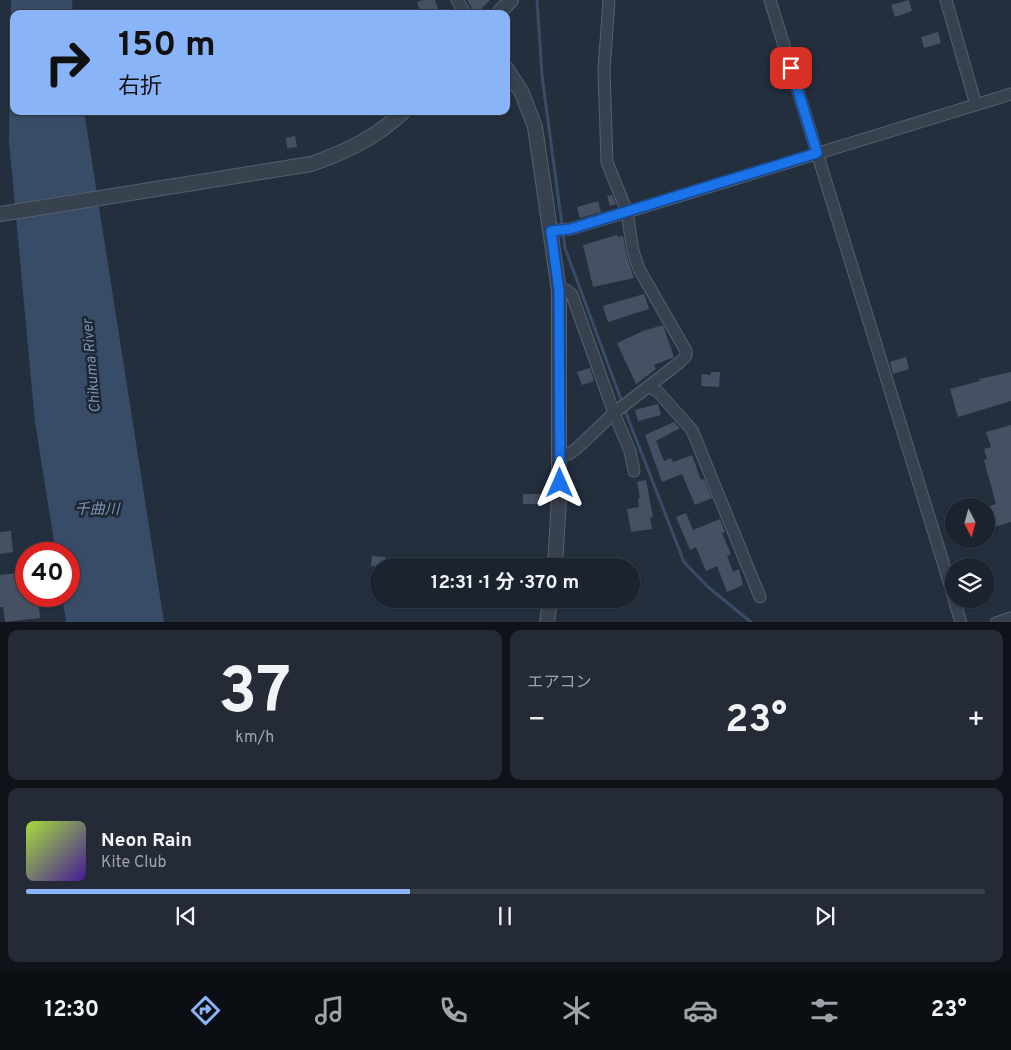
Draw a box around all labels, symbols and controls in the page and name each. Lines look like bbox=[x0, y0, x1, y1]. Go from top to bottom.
text: 150 m bbox=[118, 24, 216, 68]
icon: right bbox=[35, 30, 100, 95]
pin bbox=[770, 47, 812, 89]
icon: arrive bbox=[777, 54, 805, 82]
text: 右折 bbox=[118, 74, 162, 101]
water label: Chikuma River bbox=[79, 317, 106, 414]
position arrow bbox=[533, 456, 585, 508]
north arrow bbox=[945, 498, 995, 548]
map controls bbox=[945, 498, 995, 608]
water label: 千曲川 bbox=[74, 501, 121, 520]
speed limit sign: 40 bbox=[15, 542, 80, 607]
button: layers bbox=[945, 558, 995, 608]
text: 12:31 · 1 分 · 370 m bbox=[431, 571, 579, 595]
text: 37 bbox=[218, 654, 291, 736]
text: エアコン bbox=[528, 673, 592, 693]
text: 23° bbox=[725, 697, 787, 746]
text: − bbox=[528, 703, 546, 739]
text: + bbox=[967, 703, 985, 739]
text: km/h bbox=[235, 728, 274, 748]
text: Neon Rain bbox=[101, 829, 192, 853]
text: Kite Club bbox=[101, 853, 166, 873]
icon: previous bbox=[172, 902, 200, 930]
icon: pause bbox=[491, 902, 519, 930]
icon: next bbox=[811, 902, 839, 930]
icon: directions bbox=[188, 993, 223, 1028]
icon: music bbox=[312, 993, 347, 1028]
icon: phone bbox=[436, 993, 471, 1028]
icon: climate bbox=[559, 993, 594, 1028]
icon: car bbox=[683, 993, 718, 1028]
icon: filters bbox=[807, 993, 842, 1028]
text: 12:30 bbox=[44, 997, 99, 1024]
text: 23° bbox=[931, 997, 967, 1024]

